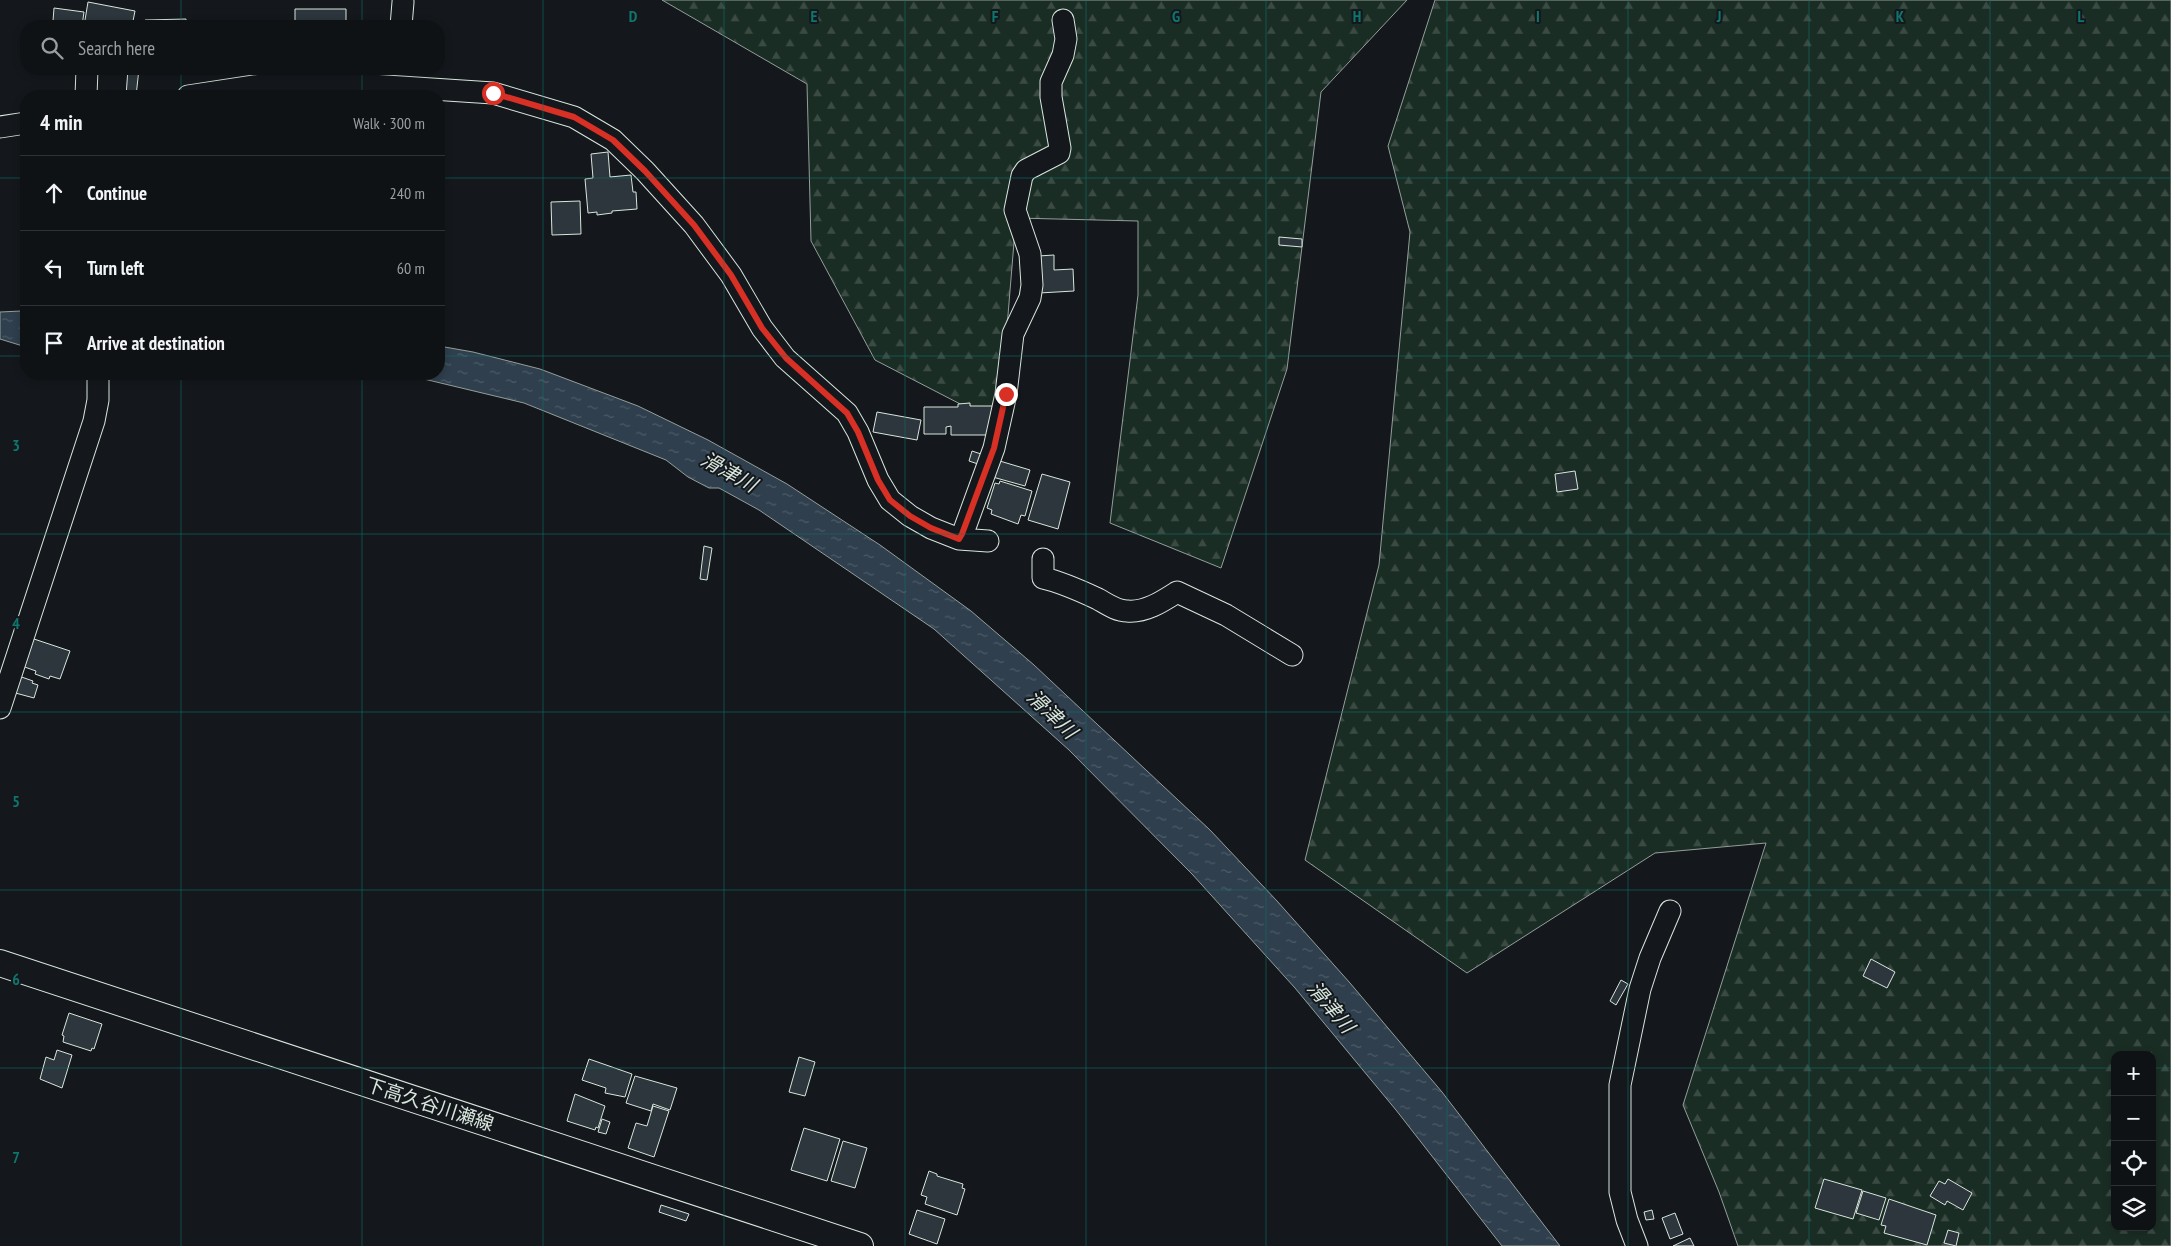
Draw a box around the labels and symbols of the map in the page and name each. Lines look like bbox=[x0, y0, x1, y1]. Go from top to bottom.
text: D bbox=[629, 6, 638, 26]
text: E bbox=[811, 6, 818, 26]
text: F bbox=[992, 6, 999, 26]
text: G bbox=[1172, 6, 1180, 26]
text: H bbox=[1353, 6, 1361, 26]
text: I bbox=[1536, 6, 1540, 26]
text: J bbox=[1716, 6, 1721, 26]
text: K bbox=[1896, 6, 1905, 26]
text: L bbox=[2078, 6, 2085, 26]
route start bbox=[482, 82, 505, 105]
route end bbox=[995, 383, 1018, 406]
text: 3 bbox=[12, 435, 20, 455]
water label: 滑津川 bbox=[696, 446, 763, 499]
text: 4 bbox=[12, 613, 20, 633]
water label: 滑津川 bbox=[1021, 684, 1084, 746]
text: 5 bbox=[12, 791, 20, 811]
text: 6 bbox=[12, 969, 20, 989]
water label: 滑津川 bbox=[1302, 976, 1362, 1040]
street label: 下高久谷川瀬線 bbox=[363, 1072, 497, 1136]
text: 7 bbox=[12, 1147, 20, 1167]

